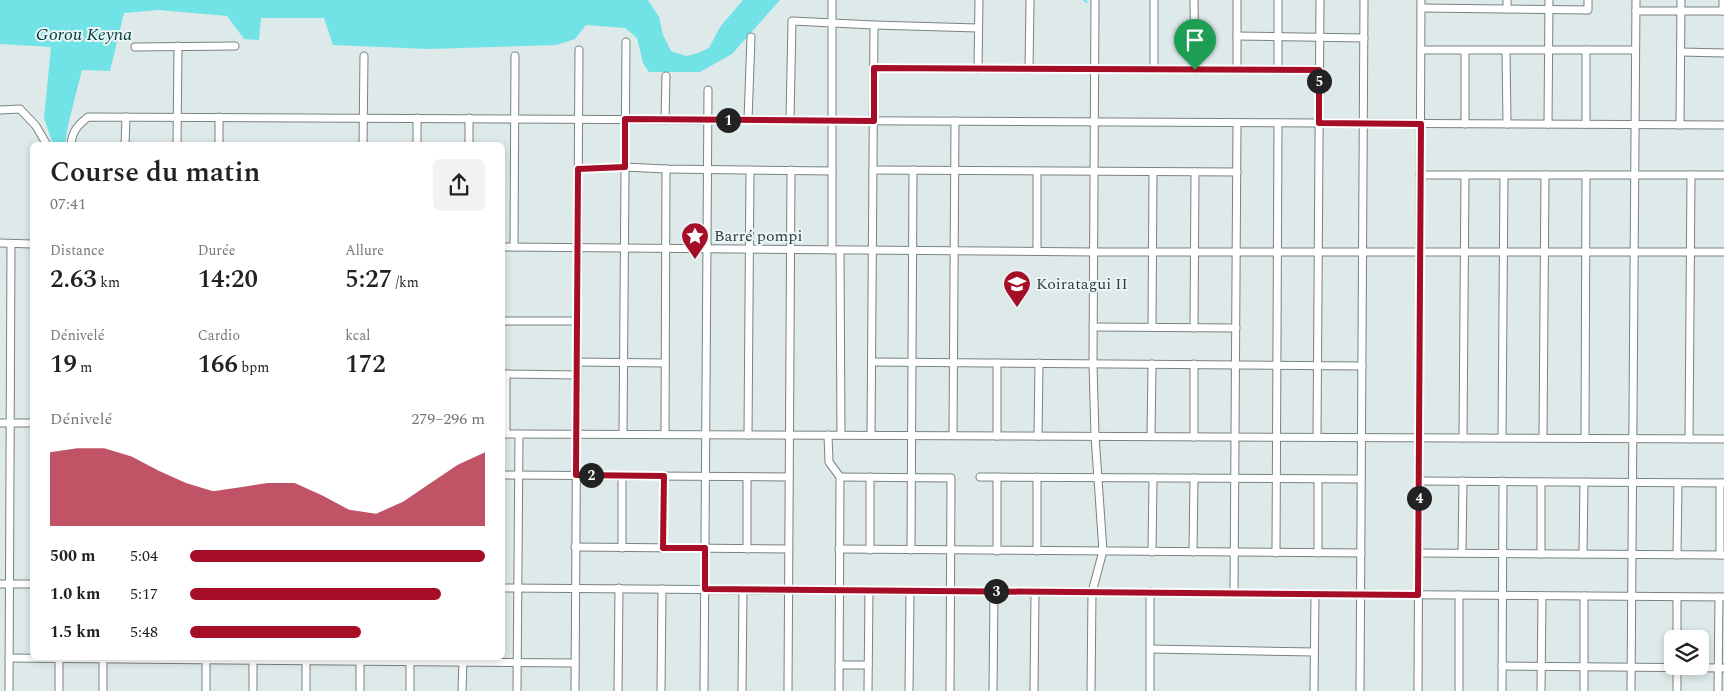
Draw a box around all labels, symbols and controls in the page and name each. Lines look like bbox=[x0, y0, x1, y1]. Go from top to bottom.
pin bbox=[1174, 19, 1216, 70]
water label: Gorou Keyna bbox=[36, 21, 132, 48]
icon: arrive bbox=[1181, 26, 1209, 54]
pin: 5 bbox=[1306, 68, 1332, 94]
text: 5 bbox=[1316, 71, 1323, 92]
pin: 1 bbox=[716, 108, 740, 132]
text: 1 bbox=[725, 110, 732, 131]
text: Course du matin bbox=[50, 151, 260, 194]
button: share bbox=[433, 159, 485, 211]
text: 07:41 bbox=[50, 192, 86, 216]
place icon: Barré pompi bbox=[680, 221, 710, 260]
place label: Barré pompi bbox=[714, 224, 802, 248]
text: Distance bbox=[50, 240, 105, 261]
text: Durée bbox=[198, 240, 235, 261]
text: Allure bbox=[345, 240, 384, 261]
text: 2.63 bbox=[50, 261, 97, 299]
text: 14:20 bbox=[198, 261, 258, 299]
text: 5:27 bbox=[345, 261, 392, 299]
school or university icon: Koiratagui II bbox=[1002, 269, 1032, 308]
text: km bbox=[97, 272, 120, 293]
text: /km bbox=[392, 272, 419, 293]
place label: Koiratagui II bbox=[1036, 272, 1128, 296]
text: Dénivelé bbox=[50, 325, 104, 346]
text: Cardio bbox=[198, 325, 240, 346]
text: kcal bbox=[345, 325, 370, 346]
text: 19 bbox=[50, 346, 77, 384]
text: 166 bbox=[198, 346, 238, 384]
text: 172 bbox=[345, 346, 386, 384]
text: m bbox=[77, 357, 92, 378]
text: bpm bbox=[238, 357, 269, 378]
text: Dénivelé bbox=[50, 407, 112, 431]
text: 279–296 m bbox=[411, 407, 485, 431]
pin: 2 bbox=[578, 462, 604, 488]
text: 2 bbox=[588, 465, 595, 486]
pin: 4 bbox=[1406, 486, 1432, 510]
text: 4 bbox=[1416, 488, 1423, 509]
text: 500 m bbox=[50, 544, 95, 568]
text: 5:04 bbox=[130, 544, 158, 568]
pin: 3 bbox=[984, 578, 1008, 604]
text: 3 bbox=[993, 581, 1000, 602]
text: 1.0 km bbox=[50, 582, 100, 606]
text: 5:17 bbox=[130, 582, 158, 606]
text: 1.5 km bbox=[50, 620, 100, 644]
text: 5:48 bbox=[130, 620, 158, 644]
map controls bbox=[1664, 630, 1709, 675]
button: layers bbox=[1664, 630, 1709, 675]

